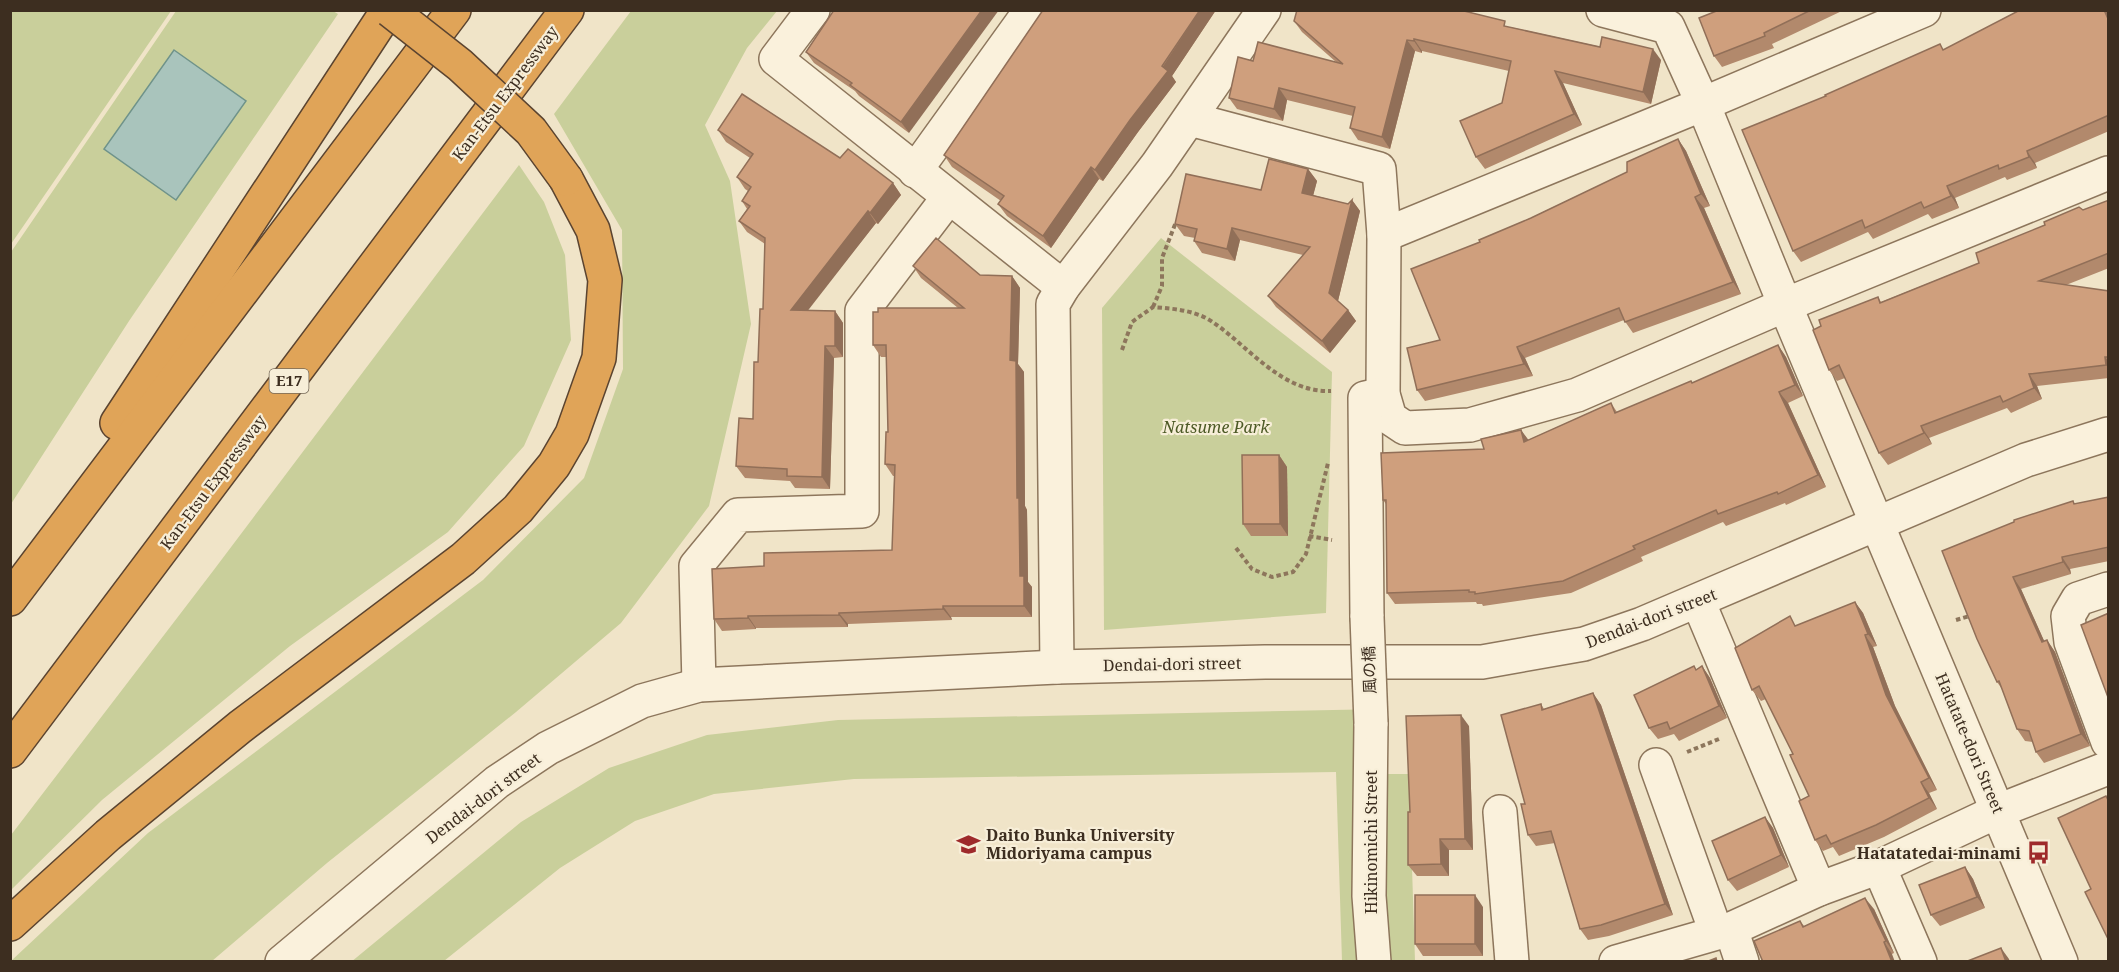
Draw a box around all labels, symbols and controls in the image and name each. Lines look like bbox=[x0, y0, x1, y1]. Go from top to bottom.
street label: Kan-Etsu Expressway bbox=[447, 20, 564, 165]
road number: E17 bbox=[270, 369, 308, 393]
street label: Kan-Etsu Expressway bbox=[155, 409, 272, 554]
park label: Natsume Park bbox=[1162, 416, 1270, 438]
street label: Dendai-dori street bbox=[1582, 583, 1720, 653]
street label: 風の橋 bbox=[1357, 646, 1381, 694]
street label: Dendai-dori street bbox=[1103, 652, 1242, 676]
street label: Hatatate-dori Street bbox=[1930, 669, 2010, 817]
street label: Dendai-dori street bbox=[421, 747, 545, 848]
street label: Hikinomichi Street bbox=[1360, 770, 1382, 914]
place label: Daito Bunka University Midoriyama campus bbox=[986, 824, 1175, 864]
school or university icon: Daito Bunka University Midoriyama campus bbox=[955, 831, 981, 857]
bus stop icon: Hatatatedai-minami bbox=[2026, 840, 2052, 866]
place label: Hatatatedai-minami bbox=[1857, 842, 2021, 864]

